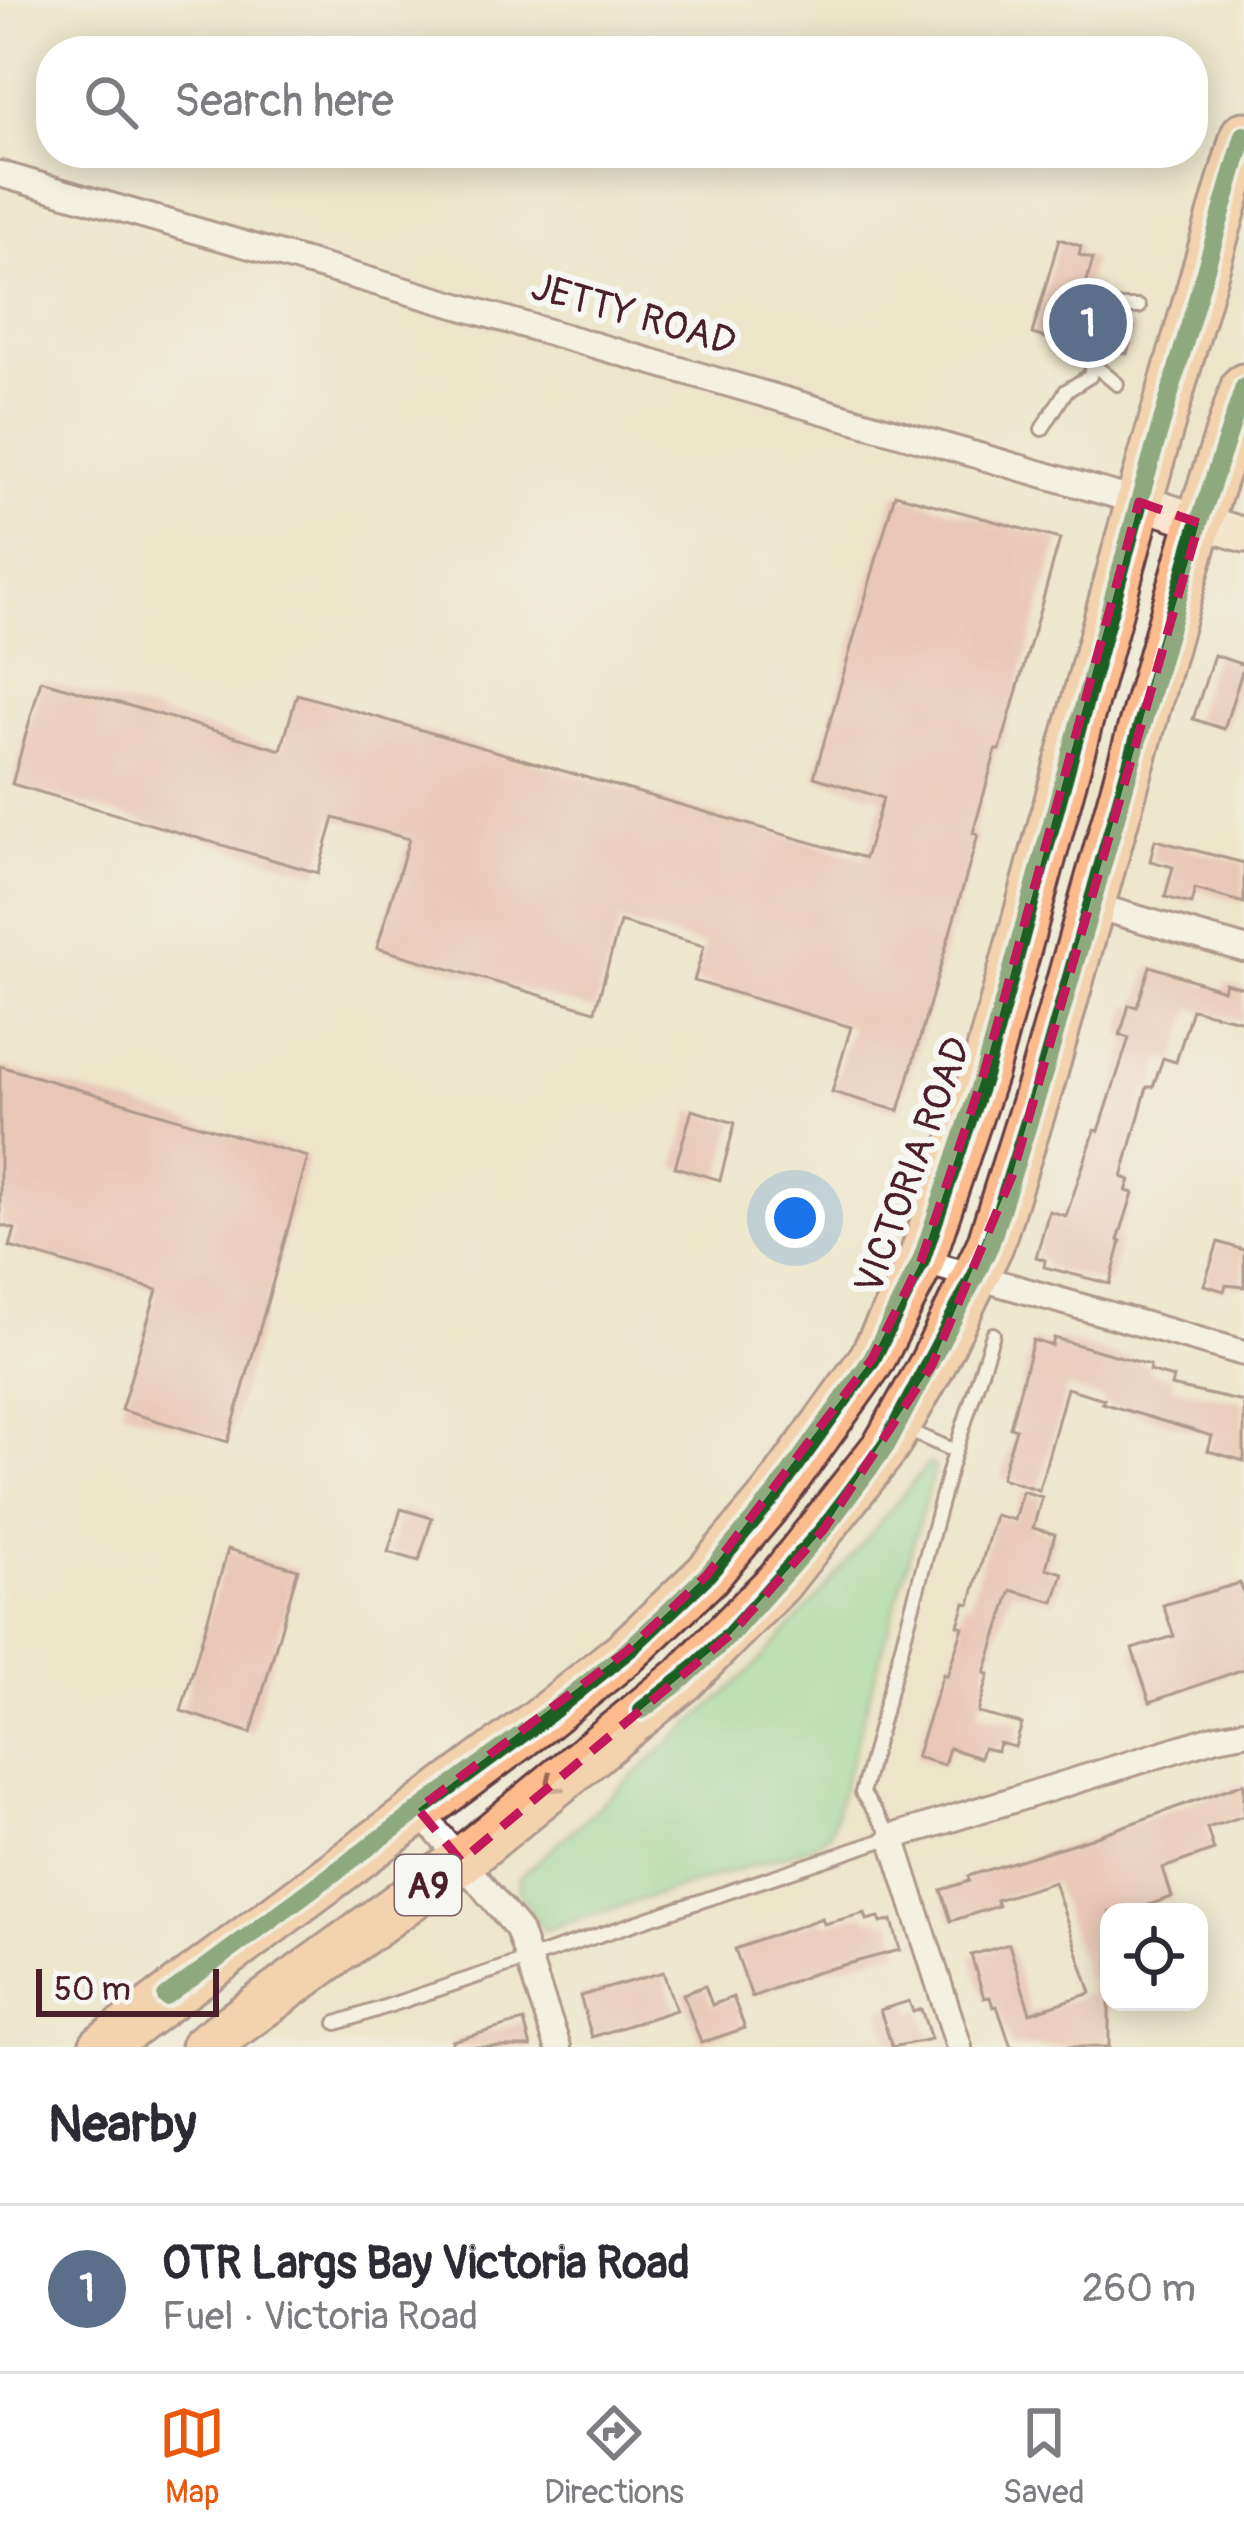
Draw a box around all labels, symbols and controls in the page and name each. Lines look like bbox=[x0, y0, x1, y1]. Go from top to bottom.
search box bbox=[36, 36, 1208, 168]
icon: search bbox=[78, 69, 144, 135]
text: Search here bbox=[174, 74, 394, 130]
street label: JETTY ROAD bbox=[526, 262, 742, 367]
pin: 1 bbox=[1049, 278, 1127, 368]
street label: VICTORIA ROAD bbox=[844, 1031, 982, 1300]
your location bbox=[765, 1188, 825, 1248]
one-way arrow bbox=[543, 1771, 565, 1793]
road number: A9 bbox=[395, 1855, 461, 1915]
map controls bbox=[1100, 1903, 1208, 2011]
button: locate bbox=[1100, 1903, 1208, 2011]
scale bar bbox=[36, 1963, 219, 2016]
text: 50 m bbox=[54, 1969, 131, 2010]
text: Nearby bbox=[48, 2093, 196, 2157]
text: OTR Largs Bay Victoria Road bbox=[162, 2236, 690, 2292]
text: 1 bbox=[79, 2264, 95, 2313]
text: 260 m bbox=[1082, 2264, 1196, 2313]
text: Fuel · Victoria Road bbox=[162, 2292, 478, 2341]
tab: Map bbox=[159, 2400, 225, 2513]
tab: Directions bbox=[544, 2400, 684, 2513]
tab: Saved bbox=[1003, 2400, 1085, 2513]

